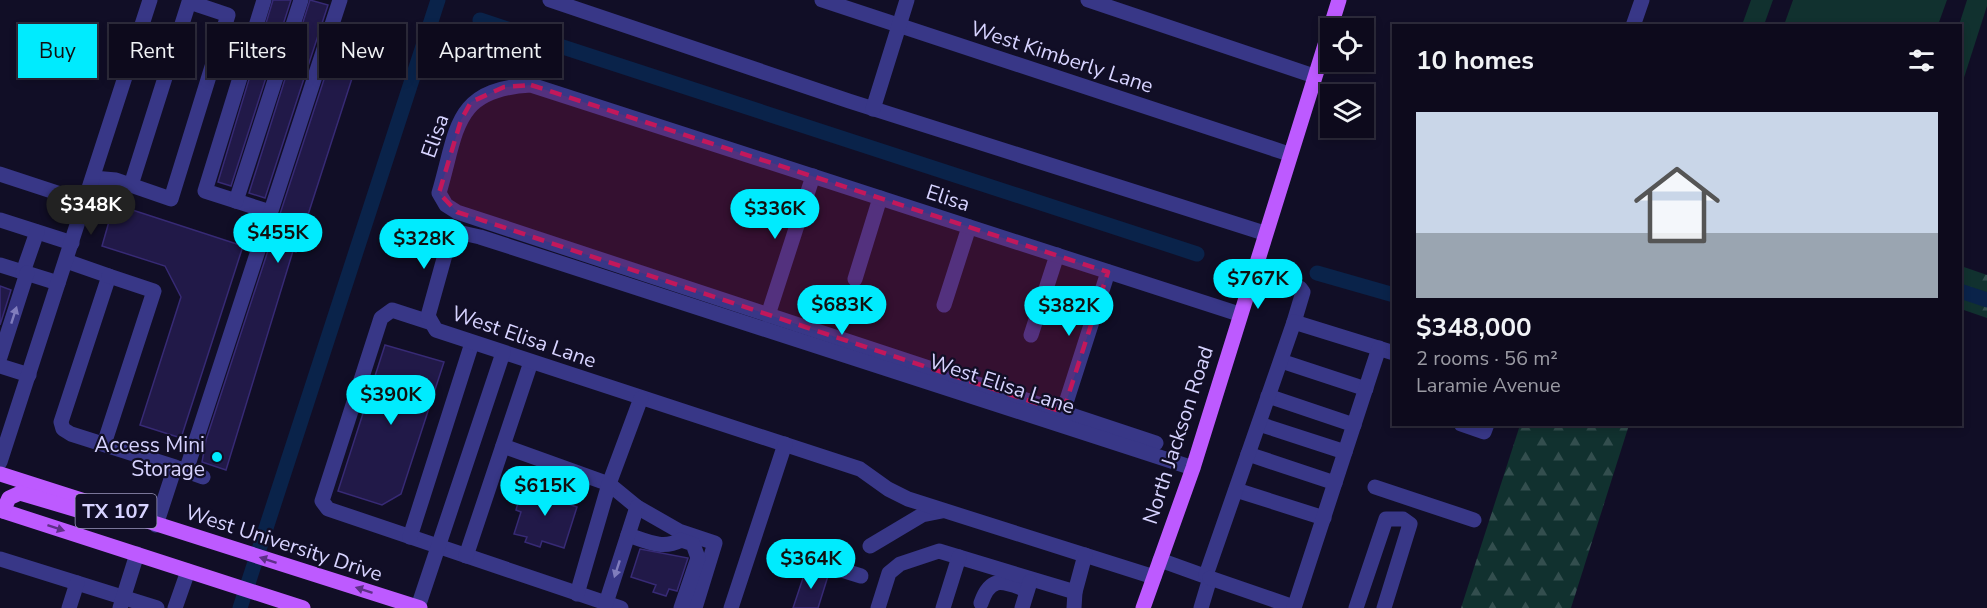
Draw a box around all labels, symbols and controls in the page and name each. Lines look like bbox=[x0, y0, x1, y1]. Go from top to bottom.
street label: West Kimberly Lane bbox=[967, 14, 1157, 100]
map controls bbox=[1320, 18, 1374, 138]
button: locate bbox=[1320, 18, 1374, 72]
chip: Buy bbox=[18, 24, 97, 78]
chip: Rent bbox=[109, 24, 195, 78]
chip: Filters bbox=[207, 24, 307, 78]
chip: New bbox=[319, 24, 406, 78]
chip: Apartment bbox=[418, 24, 562, 78]
text: 10 homes bbox=[1416, 43, 1534, 78]
icon: filters bbox=[1905, 44, 1938, 77]
button: layers bbox=[1320, 84, 1374, 138]
street label: Elisa bbox=[415, 110, 455, 162]
icon: home bbox=[1623, 151, 1731, 259]
street label: Elisa bbox=[922, 178, 974, 218]
pin: $348K bbox=[49, 185, 133, 236]
pin: $336K bbox=[733, 189, 817, 240]
text: $348K bbox=[60, 191, 122, 218]
text: $336K bbox=[744, 195, 806, 222]
pin: $455K bbox=[236, 213, 320, 264]
text: $455K bbox=[247, 219, 309, 246]
pin: $328K bbox=[382, 219, 466, 270]
text: $328K bbox=[393, 225, 455, 252]
pin: $767K bbox=[1216, 259, 1300, 310]
text: $767K bbox=[1227, 265, 1289, 292]
pin: $683K bbox=[800, 285, 884, 336]
pin: $382K bbox=[1027, 286, 1111, 337]
text: $683K bbox=[811, 291, 873, 318]
text: $382K bbox=[1038, 292, 1100, 319]
street label: West Elisa Lane bbox=[448, 299, 600, 375]
one-way arrow bbox=[9, 306, 19, 324]
text: $348,000 bbox=[1416, 310, 1532, 345]
street label: North Jackson Road bbox=[1136, 342, 1220, 528]
text: 2 rooms · 56 m² bbox=[1416, 345, 1558, 372]
street label: West Elisa Lane bbox=[926, 347, 1078, 421]
text: Laramie Avenue bbox=[1416, 372, 1561, 399]
pin: $390K bbox=[349, 375, 433, 426]
text: $390K bbox=[360, 381, 422, 408]
place label: Access Mini Storage bbox=[94, 431, 205, 483]
marker: Access Mini Storage bbox=[210, 450, 224, 464]
pin: $615K bbox=[503, 466, 587, 517]
text: $615K bbox=[514, 472, 576, 499]
road number: TX 107 bbox=[76, 494, 156, 528]
street label: West University Drive bbox=[182, 498, 386, 588]
one-way arrow bbox=[47, 524, 65, 533]
pin: $364K bbox=[769, 539, 853, 590]
text: $364K bbox=[780, 545, 842, 572]
one-way arrow bbox=[259, 555, 277, 564]
one-way arrow bbox=[612, 560, 621, 578]
one-way arrow bbox=[355, 585, 373, 595]

